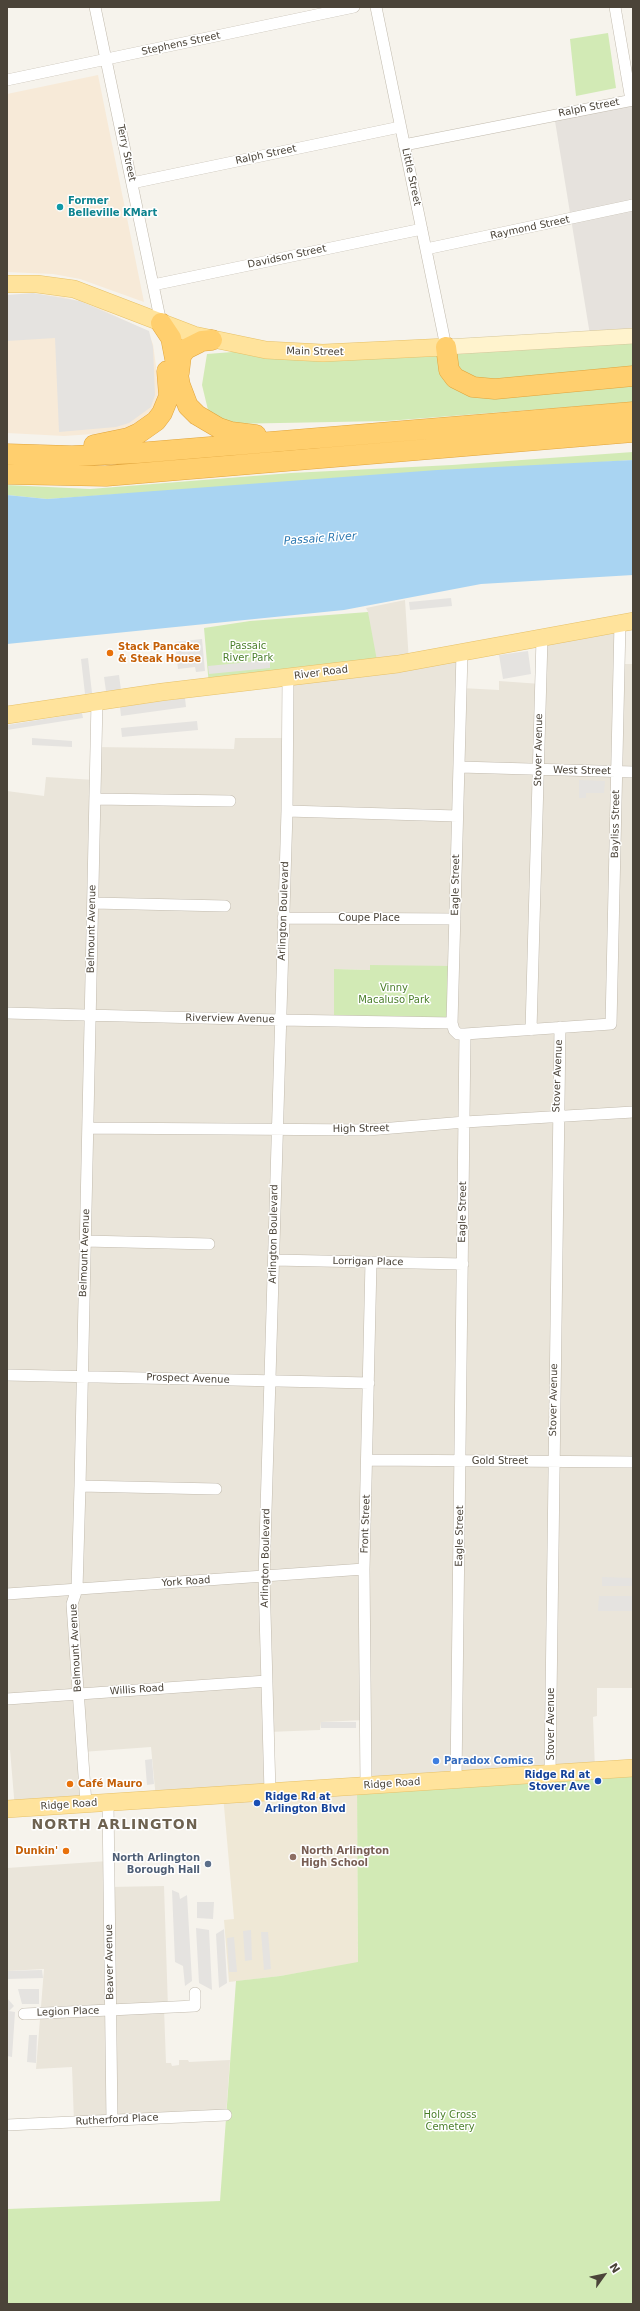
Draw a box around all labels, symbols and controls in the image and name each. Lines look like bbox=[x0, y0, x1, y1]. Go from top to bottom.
street label: Stephens Street bbox=[140, 30, 222, 58]
street label: Ralph Street bbox=[557, 96, 621, 120]
street label: Terry Street bbox=[114, 123, 138, 183]
street label: Ralph Street bbox=[234, 143, 298, 167]
street label: Little Street bbox=[399, 147, 423, 207]
place label: Former Belleville KMart bbox=[68, 195, 157, 218]
marker: Former Belleville KMart bbox=[55, 202, 65, 212]
street label: Raymond Street bbox=[489, 214, 571, 242]
street label: Davidson Street bbox=[247, 243, 327, 271]
street label: Main Street bbox=[286, 345, 344, 359]
water label: Passaic River bbox=[283, 530, 357, 548]
park label: Passaic River Park bbox=[223, 640, 273, 664]
place label: Stack Pancake & Steak House bbox=[118, 641, 201, 664]
marker: Stack Pancake & Steak House bbox=[105, 648, 115, 658]
street label: River Road bbox=[293, 664, 349, 682]
street label: Stover Avenue bbox=[532, 713, 546, 787]
street label: West Street bbox=[553, 764, 611, 778]
street label: Bayliss Street bbox=[609, 790, 623, 858]
street label: Eagle Street bbox=[449, 854, 463, 916]
street label: Arlington Boulevard bbox=[276, 861, 292, 961]
street label: Belmount Avenue bbox=[85, 885, 99, 973]
street label: Coupe Place bbox=[338, 912, 400, 924]
park label: Vinny Macaluso Park bbox=[358, 982, 430, 1006]
street label: Riverview Avenue bbox=[185, 1012, 275, 1026]
street label: Stover Avenue bbox=[551, 1039, 565, 1113]
street label: High Street bbox=[333, 1123, 389, 1135]
street label: Eagle Street bbox=[456, 1181, 470, 1243]
street label: Arlington Boulevard bbox=[267, 1184, 281, 1284]
street label: Belmount Avenue bbox=[77, 1209, 93, 1297]
street label: Lorrigan Place bbox=[332, 1255, 404, 1269]
street label: Stover Avenue bbox=[547, 1363, 561, 1437]
street label: Prospect Avenue bbox=[146, 1372, 230, 1386]
street label: Gold Street bbox=[472, 1455, 528, 1467]
street label: Front Street bbox=[359, 1494, 373, 1554]
street label: Eagle Street bbox=[453, 1505, 467, 1567]
street label: Arlington Boulevard bbox=[259, 1508, 273, 1608]
street label: York Road bbox=[161, 1574, 211, 1590]
street label: Belmount Avenue bbox=[68, 1603, 84, 1693]
street label: Willis Road bbox=[110, 1682, 164, 1698]
street label: Stover Avenue bbox=[545, 1688, 557, 1760]
place label: Paradox Comics bbox=[444, 1755, 533, 1767]
marker: Paradox Comics bbox=[431, 1756, 441, 1766]
place label: Ridge Rd at Stover Ave bbox=[524, 1769, 590, 1792]
street label: Ridge Road bbox=[363, 1776, 421, 1792]
marker: Ridge Rd at Stover Ave bbox=[593, 1776, 603, 1786]
place label: Café Mauro bbox=[78, 1778, 142, 1790]
marker: Café Mauro bbox=[65, 1779, 75, 1789]
place label: Ridge Rd at Arlington Blvd bbox=[265, 1791, 346, 1814]
street label: Ridge Road bbox=[40, 1797, 98, 1813]
marker: Ridge Rd at Arlington Blvd bbox=[252, 1798, 262, 1808]
district label: NORTH ARLINGTON bbox=[32, 1817, 198, 1833]
place label: Dunkin' bbox=[15, 1845, 58, 1857]
place label: North Arlington High School bbox=[301, 1845, 389, 1868]
marker: Dunkin' bbox=[61, 1846, 71, 1856]
place label: North Arlington Borough Hall bbox=[112, 1852, 200, 1876]
marker: North Arlington High School bbox=[288, 1852, 298, 1862]
marker: North Arlington Borough Hall bbox=[203, 1859, 213, 1869]
street label: Beaver Avenue bbox=[103, 1924, 117, 2000]
street label: Legion Place bbox=[36, 2005, 100, 2019]
park label: Holy Cross Cemetery bbox=[424, 2109, 476, 2132]
street label: Rutherford Place bbox=[75, 2112, 159, 2128]
north arrow bbox=[584, 2255, 624, 2295]
text: N bbox=[607, 2261, 622, 2276]

